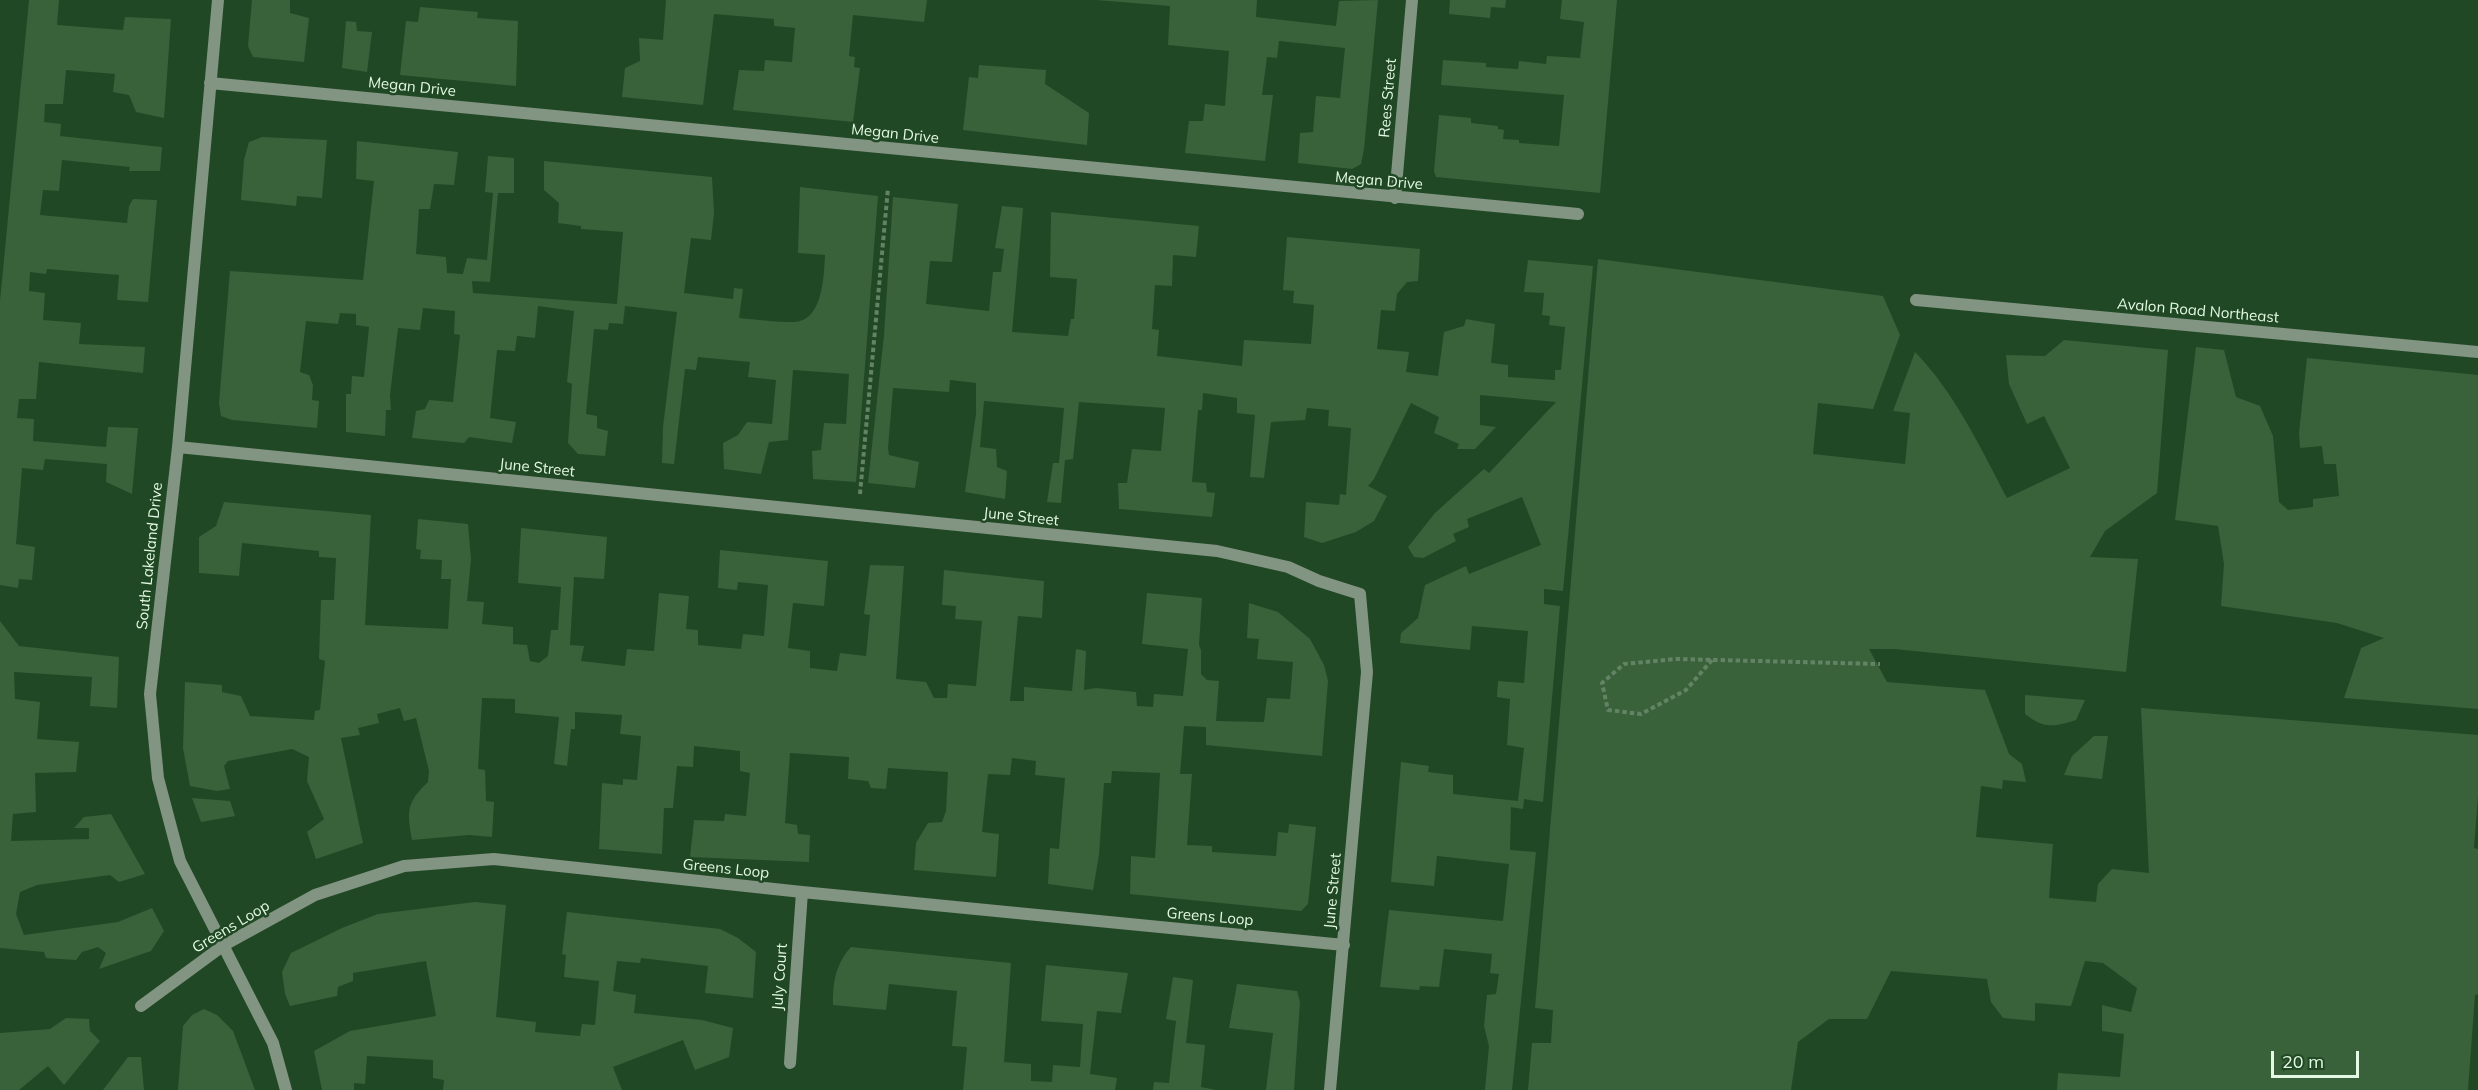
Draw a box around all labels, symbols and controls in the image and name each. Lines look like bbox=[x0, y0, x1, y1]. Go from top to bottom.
street label: Rees Street bbox=[1376, 58, 1400, 138]
street label: Megan Drive bbox=[367, 73, 457, 101]
street label: Megan Drive bbox=[850, 120, 940, 148]
street label: Megan Drive bbox=[1334, 168, 1424, 194]
street label: Avalon Road Northeast bbox=[2116, 295, 2280, 327]
street label: June Street bbox=[498, 455, 576, 481]
street label: South Lakeland Drive bbox=[133, 482, 167, 630]
street label: June Street bbox=[982, 504, 1060, 530]
street label: June Street bbox=[1321, 852, 1345, 930]
street label: Greens Loop bbox=[682, 856, 770, 882]
street label: Greens Loop bbox=[189, 897, 273, 957]
street label: Greens Loop bbox=[1166, 904, 1254, 930]
street label: July Court bbox=[769, 943, 791, 1011]
scale bar bbox=[2274, 1039, 2362, 1077]
text: 20 m bbox=[2282, 1050, 2324, 1073]

